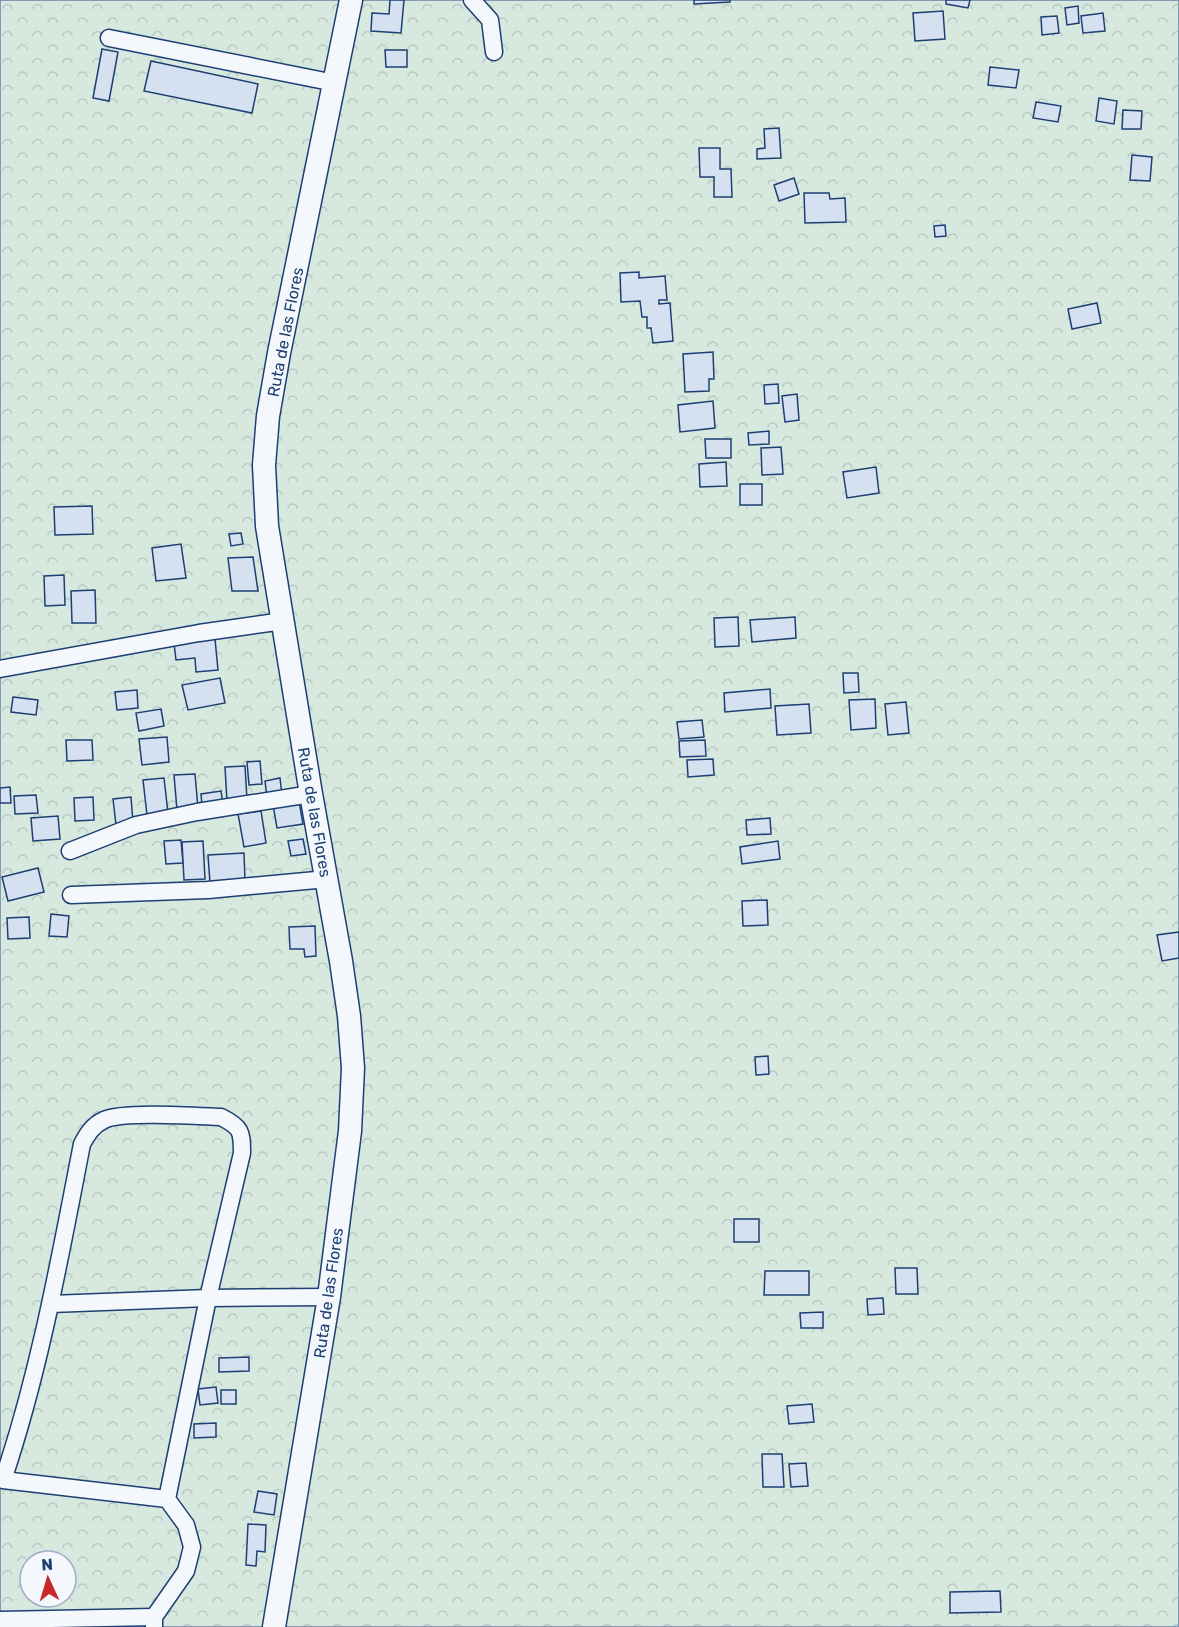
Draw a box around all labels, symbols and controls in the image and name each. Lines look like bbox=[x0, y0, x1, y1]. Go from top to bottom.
street label: Ruta de las Flores bbox=[264, 266, 307, 399]
street label: Ruta de las Flores bbox=[294, 746, 335, 879]
street label: Ruta de las Flores bbox=[310, 1226, 347, 1360]
north arrow bbox=[18, 1549, 78, 1609]
text: N bbox=[41, 1555, 53, 1574]

